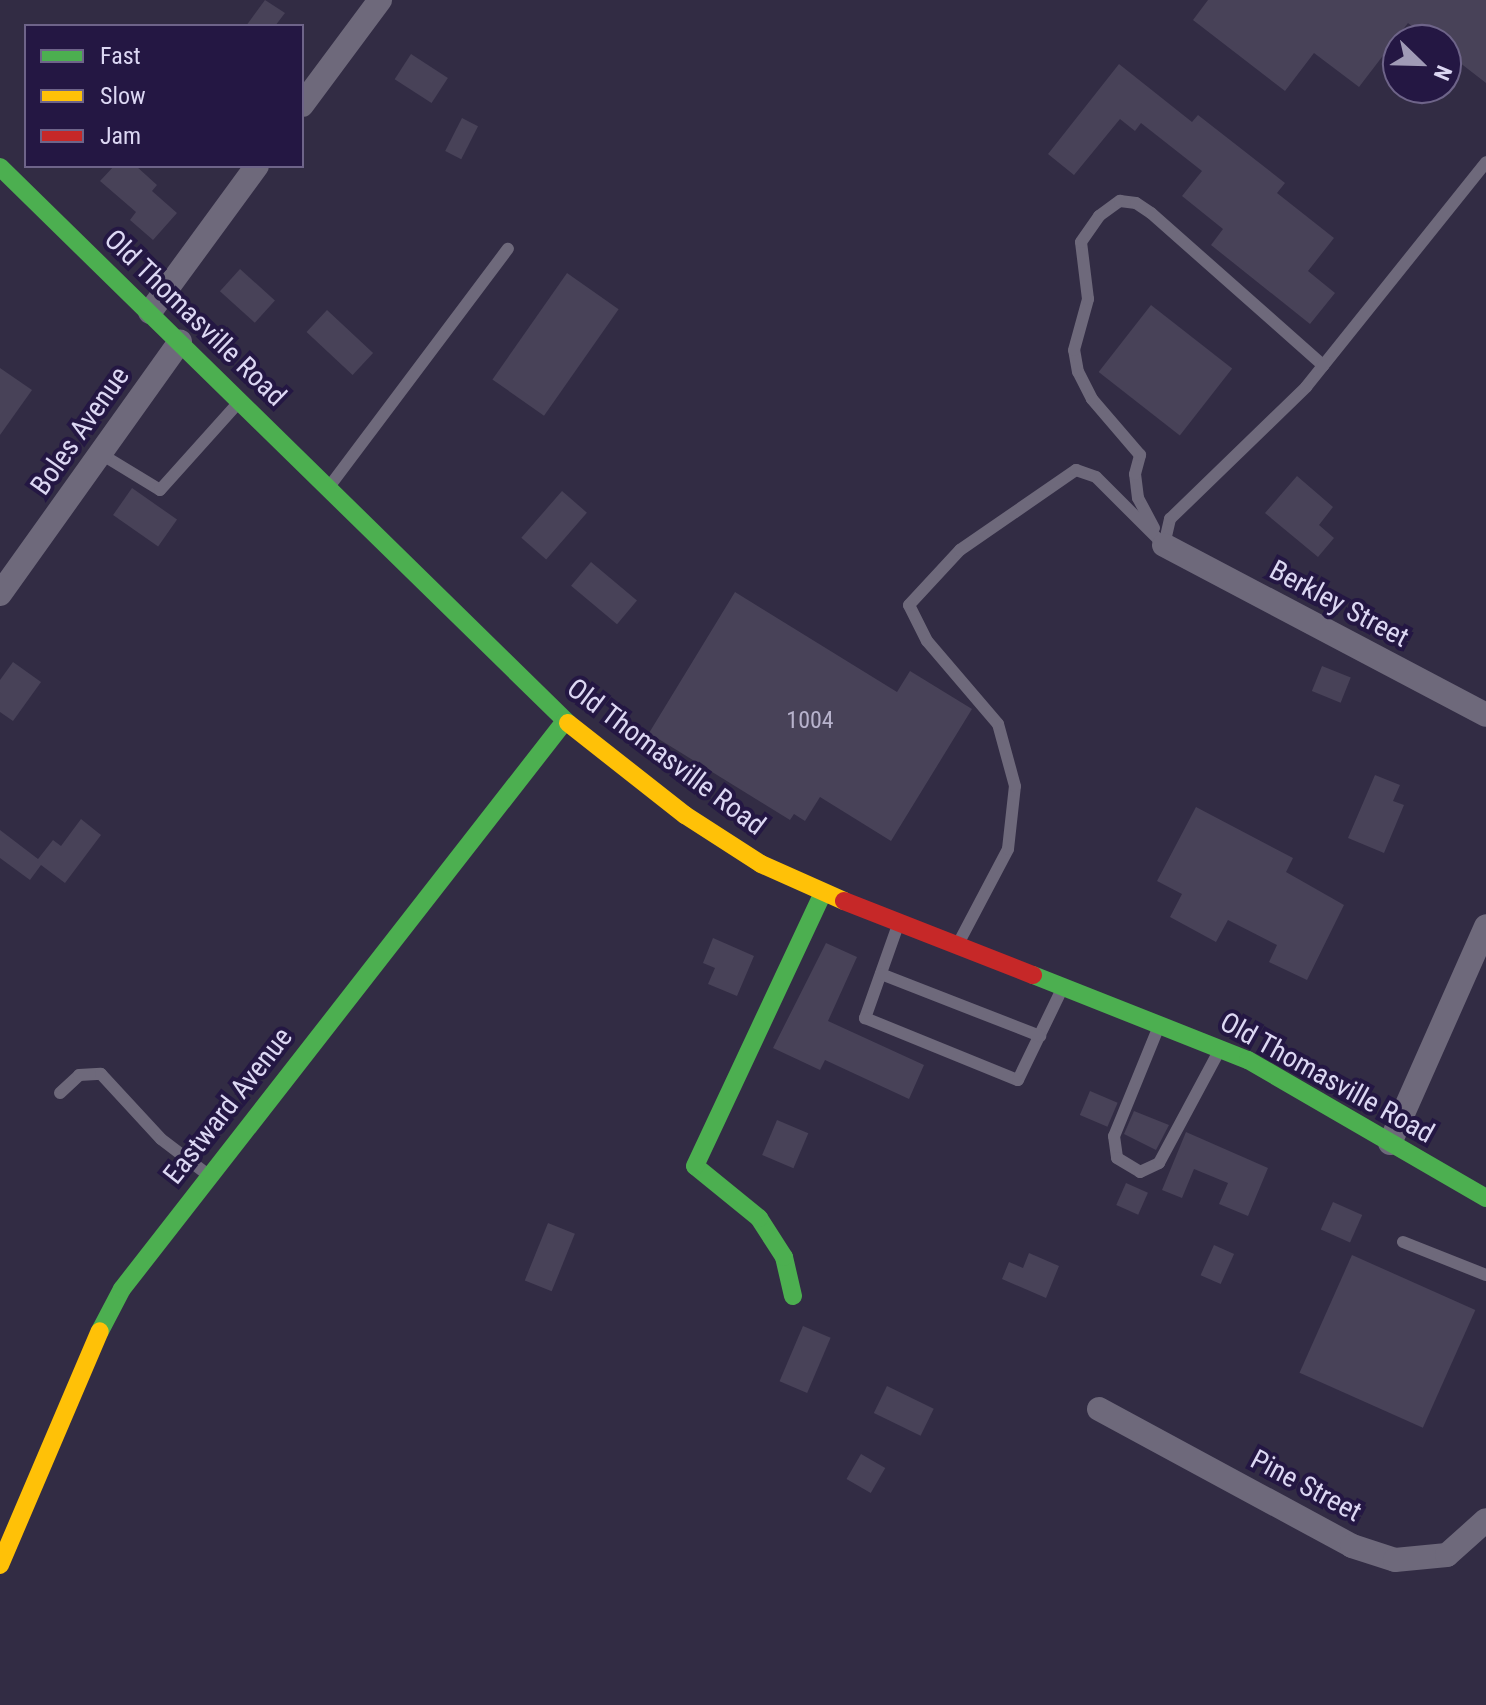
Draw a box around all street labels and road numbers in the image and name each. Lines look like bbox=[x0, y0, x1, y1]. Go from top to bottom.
street label: Old Thomasville Road bbox=[97, 223, 293, 413]
street label: Boles Avenue bbox=[24, 360, 136, 502]
street label: Berkley Street bbox=[1264, 553, 1414, 655]
street label: Old Thomasville Road bbox=[560, 671, 772, 843]
street label: Old Thomasville Road bbox=[1214, 1005, 1440, 1151]
street label: Eastward Avenue bbox=[157, 1021, 299, 1191]
street label: Pine Street bbox=[1245, 1443, 1367, 1529]

